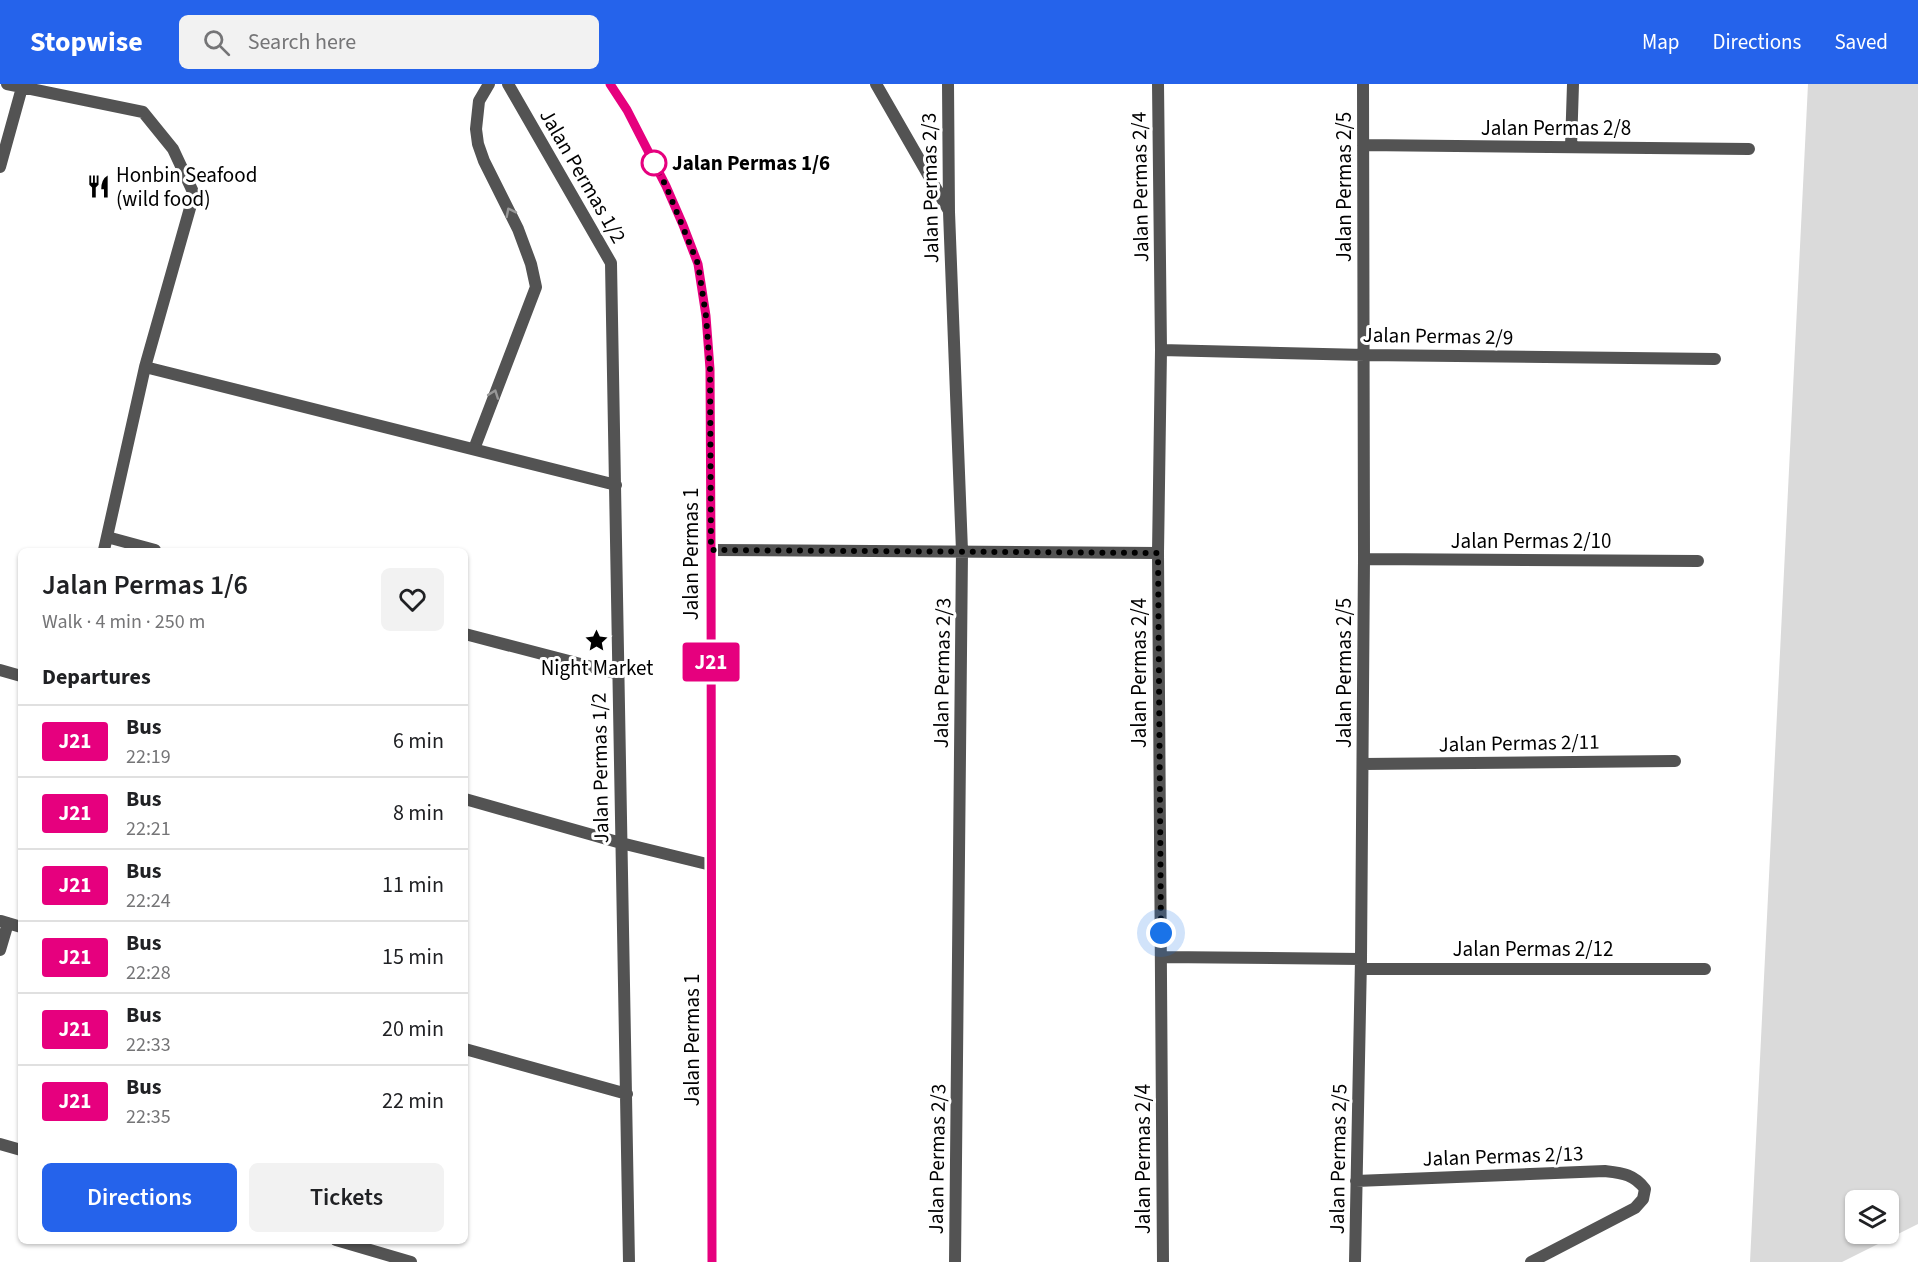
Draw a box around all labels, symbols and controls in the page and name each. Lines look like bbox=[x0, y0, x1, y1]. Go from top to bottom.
search box bbox=[179, 15, 599, 69]
text: Stopwise bbox=[30, 22, 143, 62]
icon: search bbox=[200, 26, 233, 59]
text: Search here bbox=[248, 26, 356, 58]
text: Map bbox=[1642, 27, 1680, 57]
text: Directions bbox=[1713, 27, 1801, 57]
text: Saved bbox=[1834, 27, 1888, 57]
street label: Jalan Permas 1/2 bbox=[532, 103, 634, 249]
street label: Jalan Permas 2/4 bbox=[1124, 111, 1156, 263]
street label: Jalan Permas 2/3 bbox=[914, 112, 946, 264]
street label: Jalan Permas 2/5 bbox=[1329, 112, 1359, 262]
street label: Jalan Permas 2/8 bbox=[1481, 113, 1631, 143]
place label: Jalan Permas 1/6 bbox=[672, 148, 830, 178]
marker: Jalan Permas 1/6 bbox=[641, 150, 667, 176]
place label: Honbin Seafood (wild food) bbox=[116, 160, 257, 214]
restaurant icon: Honbin Seafood (wild food) bbox=[85, 174, 111, 200]
one-way arrow bbox=[505, 208, 517, 219]
street label: Jalan Permas 2/9 bbox=[1362, 320, 1514, 352]
one-way arrow bbox=[486, 389, 499, 400]
street label: Jalan Permas 1 bbox=[676, 488, 706, 620]
street label: Jalan Permas 2/10 bbox=[1450, 526, 1612, 556]
text: Jalan Permas 1/6 bbox=[42, 565, 248, 605]
button: heart bbox=[381, 568, 444, 631]
street label: Jalan Permas 2/3 bbox=[926, 597, 958, 749]
street label: Jalan Permas 2/4 bbox=[1124, 598, 1154, 748]
street label: Jalan Permas 2/5 bbox=[1329, 598, 1359, 748]
text: Walk · 4 min · 250 m bbox=[42, 608, 205, 636]
place icon: Night Market bbox=[584, 627, 610, 653]
line badge: J21 bbox=[676, 642, 746, 682]
text: J21 bbox=[695, 647, 727, 677]
place label: Night Market bbox=[541, 653, 653, 683]
text: Departures bbox=[42, 661, 151, 693]
street label: Jalan Permas 1/2 bbox=[584, 692, 616, 844]
text: Bus bbox=[126, 711, 162, 743]
text: 6 min bbox=[393, 725, 444, 757]
text: J21 bbox=[59, 726, 91, 756]
street label: Jalan Permas 2/11 bbox=[1438, 727, 1600, 759]
text: 22:19 bbox=[126, 743, 171, 771]
text: Bus bbox=[126, 783, 162, 815]
text: 8 min bbox=[393, 797, 444, 829]
text: J21 bbox=[59, 798, 91, 828]
text: 22:21 bbox=[126, 815, 171, 843]
text: Bus bbox=[126, 855, 162, 887]
text: 11 min bbox=[382, 869, 444, 901]
text: J21 bbox=[59, 870, 91, 900]
text: 22:24 bbox=[126, 887, 171, 915]
your location bbox=[1146, 918, 1176, 948]
text: Bus bbox=[126, 927, 162, 959]
street label: Jalan Permas 2/12 bbox=[1452, 934, 1614, 964]
text: 15 min bbox=[382, 941, 444, 973]
text: J21 bbox=[59, 942, 91, 972]
text: 22:28 bbox=[126, 959, 171, 987]
street label: Jalan Permas 1 bbox=[677, 974, 707, 1106]
text: Bus bbox=[126, 999, 162, 1031]
text: 20 min bbox=[382, 1013, 444, 1045]
text: J21 bbox=[59, 1014, 91, 1044]
text: 22:33 bbox=[126, 1031, 171, 1059]
text: Bus bbox=[126, 1071, 162, 1103]
street label: Jalan Permas 2/3 bbox=[921, 1083, 953, 1235]
street label: Jalan Permas 2/5 bbox=[1322, 1083, 1354, 1235]
street label: Jalan Permas 2/4 bbox=[1128, 1084, 1158, 1234]
text: 22 min bbox=[382, 1085, 444, 1117]
text: J21 bbox=[59, 1086, 91, 1116]
text: 22:35 bbox=[126, 1103, 171, 1131]
street label: Jalan Permas 2/13 bbox=[1422, 1138, 1584, 1174]
button: Directions bbox=[42, 1163, 237, 1232]
button: Tickets bbox=[249, 1163, 444, 1232]
map controls bbox=[1845, 1190, 1899, 1244]
button: layers bbox=[1845, 1190, 1899, 1244]

